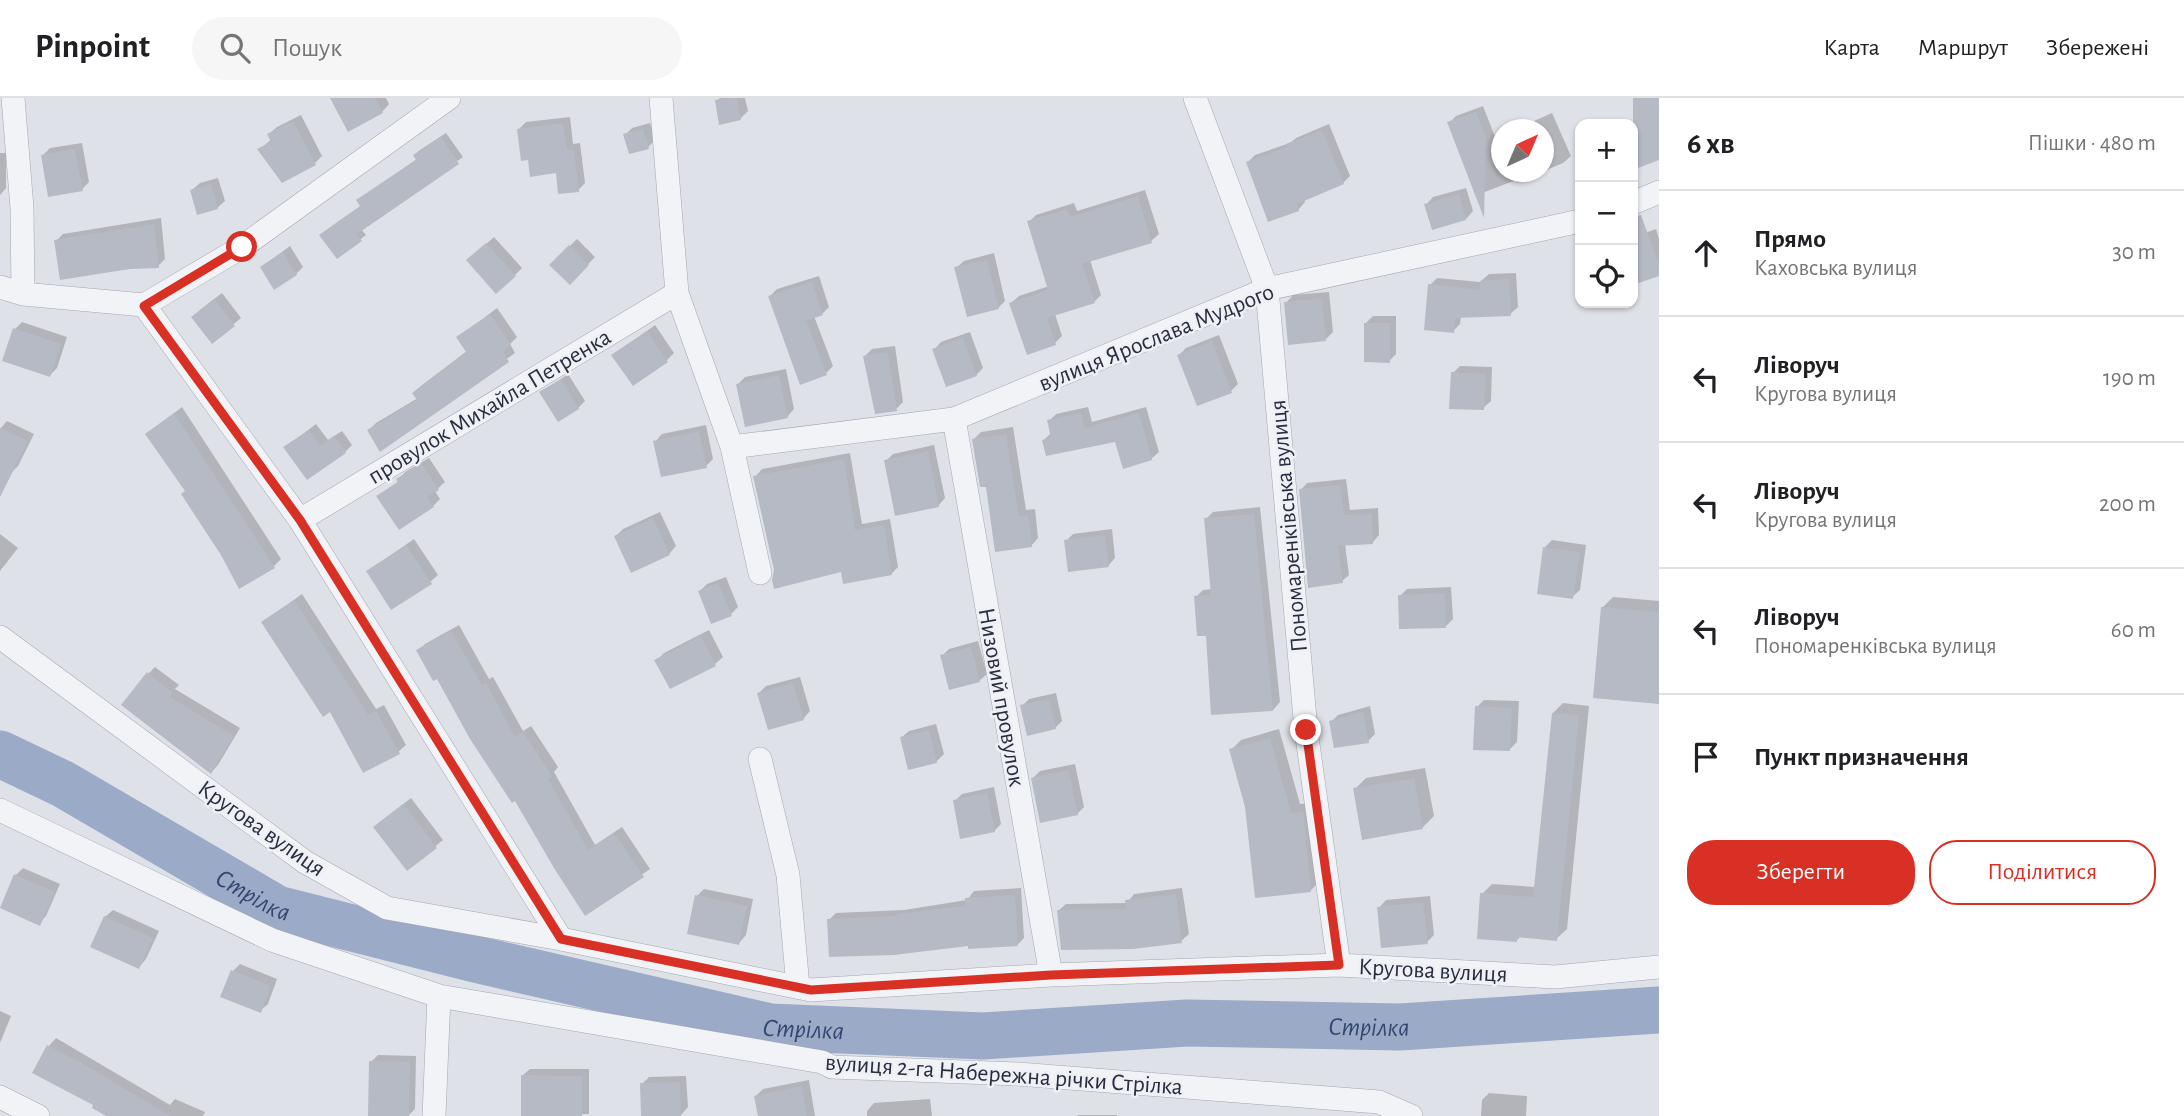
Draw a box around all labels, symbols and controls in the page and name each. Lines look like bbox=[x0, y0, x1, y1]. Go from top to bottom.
search box bbox=[192, 17, 682, 80]
icon: search bbox=[216, 29, 254, 67]
text: Pinpoint bbox=[35, 31, 150, 64]
text: Пошук bbox=[272, 35, 342, 61]
text: Карта bbox=[1824, 36, 1880, 60]
text: Маршрут bbox=[1918, 36, 2008, 60]
text: Збережені bbox=[2046, 36, 2149, 60]
north arrow bbox=[1491, 119, 1554, 182]
map controls bbox=[1575, 119, 1638, 308]
button: + bbox=[1575, 119, 1638, 182]
text: 6 хв bbox=[1687, 129, 1735, 159]
text: Пішки · 480 m bbox=[2028, 132, 2156, 155]
button: − bbox=[1575, 182, 1638, 245]
text: Прямо bbox=[1754, 226, 1826, 252]
route start bbox=[226, 231, 257, 262]
icon: ahead bbox=[1687, 234, 1725, 272]
text: 30 m bbox=[2112, 241, 2156, 264]
button: locate bbox=[1575, 245, 1638, 308]
text: Каховська вулиця bbox=[1754, 257, 1917, 280]
street label: вулиця Ярослава Мудрого bbox=[1035, 280, 1277, 396]
street label: провулок Михайла Петренка bbox=[364, 325, 615, 489]
text: Ліворуч bbox=[1754, 352, 1840, 378]
icon: left bbox=[1687, 360, 1725, 398]
text: 190 m bbox=[2103, 367, 2156, 390]
text: Кругова вулиця bbox=[1754, 383, 1897, 406]
street label: Пономаренківська вулиця bbox=[1266, 399, 1312, 653]
text: Ліворуч bbox=[1754, 478, 1840, 504]
icon: left bbox=[1687, 486, 1725, 524]
text: 200 m bbox=[2099, 493, 2156, 516]
text: Кругова вулиця bbox=[1754, 509, 1897, 532]
text: Ліворуч bbox=[1754, 604, 1840, 630]
street label: Низовий провулок bbox=[973, 606, 1029, 788]
icon: left bbox=[1687, 612, 1725, 650]
text: 60 m bbox=[2111, 619, 2156, 642]
text: Пономаренківська вулиця bbox=[1754, 635, 1997, 658]
route end bbox=[1290, 714, 1321, 745]
icon: arrive bbox=[1687, 738, 1725, 776]
text: Пункт призначення bbox=[1754, 744, 1969, 770]
street label: Кругова вулиця bbox=[193, 776, 329, 881]
button: Зберегти bbox=[1687, 840, 1915, 905]
button: Поділитися bbox=[1929, 840, 2156, 905]
water label: Стрілка bbox=[211, 864, 292, 926]
street label: Кругова вулиця bbox=[1358, 955, 1508, 987]
water label: Стрілка bbox=[760, 1014, 844, 1044]
water label: Стрілка bbox=[1328, 1014, 1410, 1041]
street label: вулиця 2-га Набережна річки Стрілка bbox=[824, 1051, 1184, 1099]

